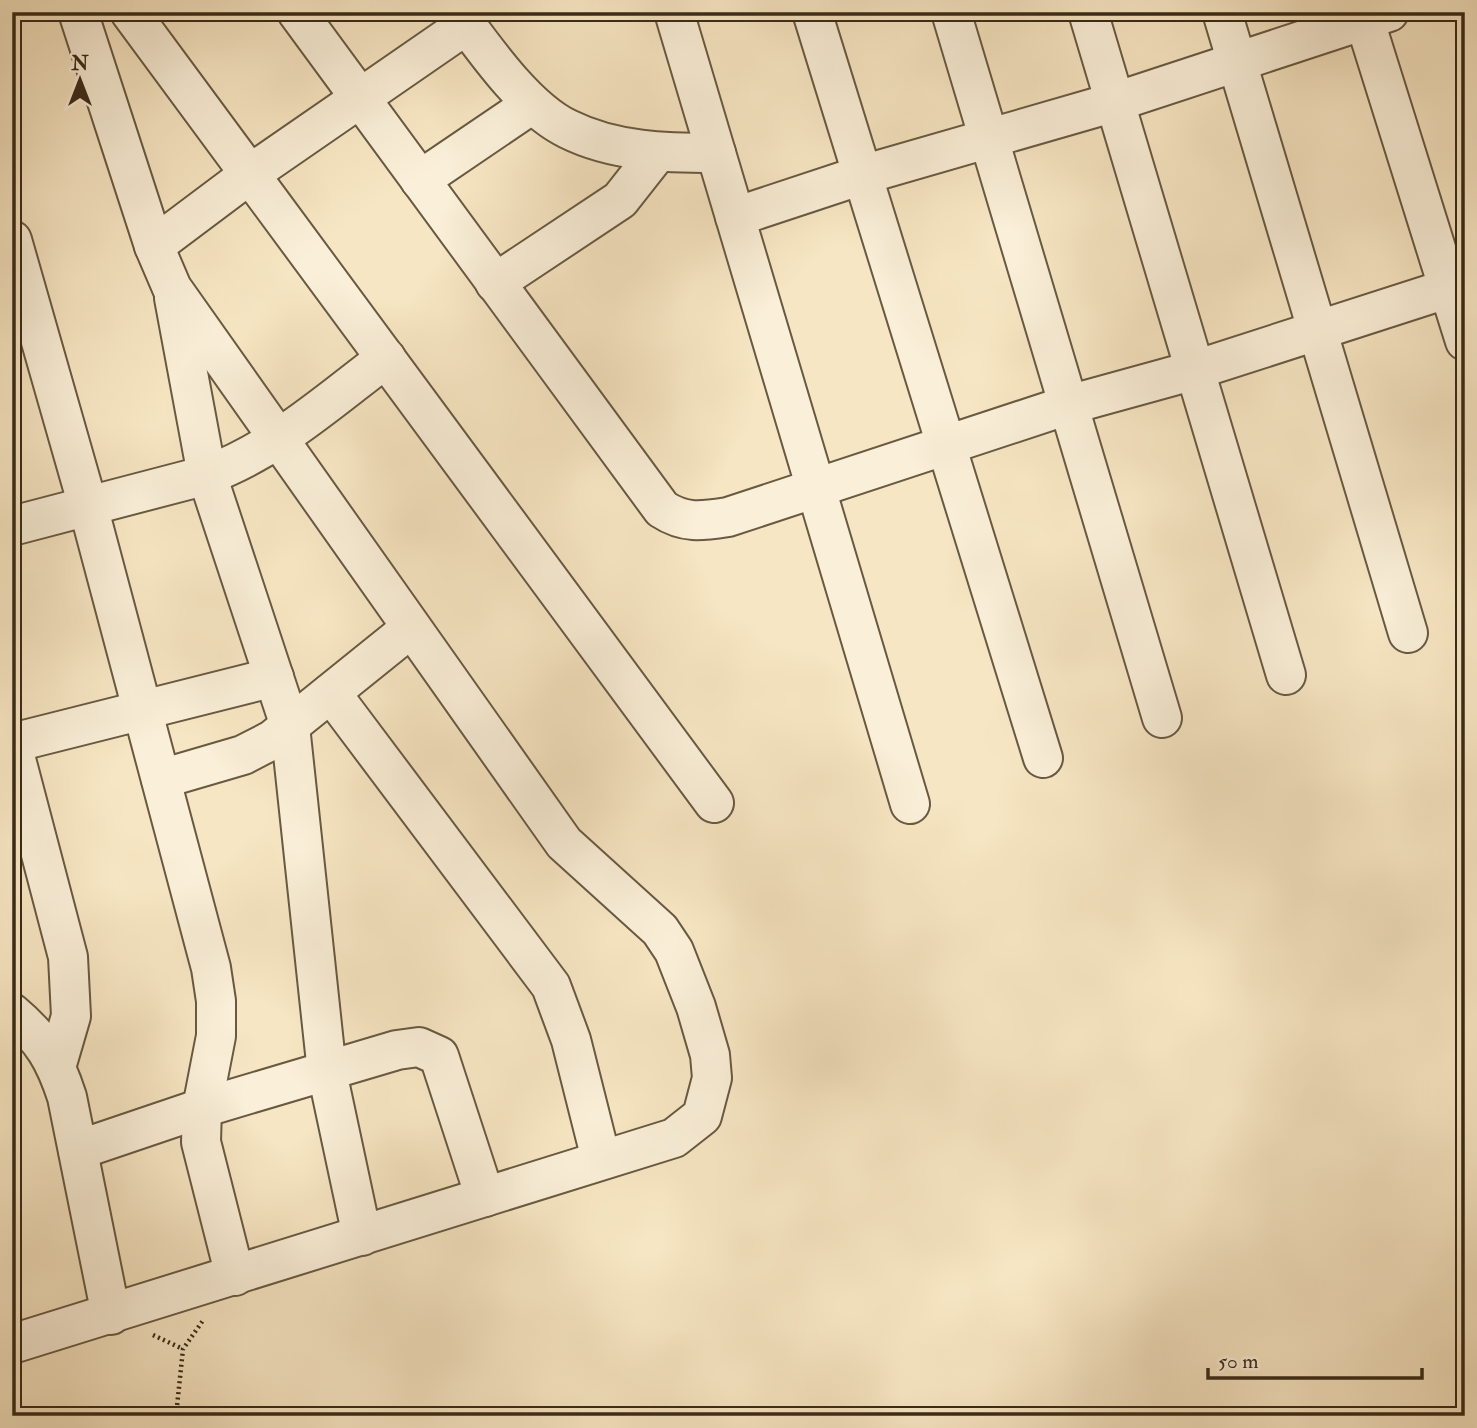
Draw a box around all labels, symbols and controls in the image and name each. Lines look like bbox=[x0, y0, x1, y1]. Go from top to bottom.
north arrow bbox=[46, 46, 116, 116]
text: N bbox=[70, 52, 89, 76]
scale bar bbox=[1208, 1337, 1421, 1381]
text: 50 m bbox=[1218, 1348, 1259, 1375]

